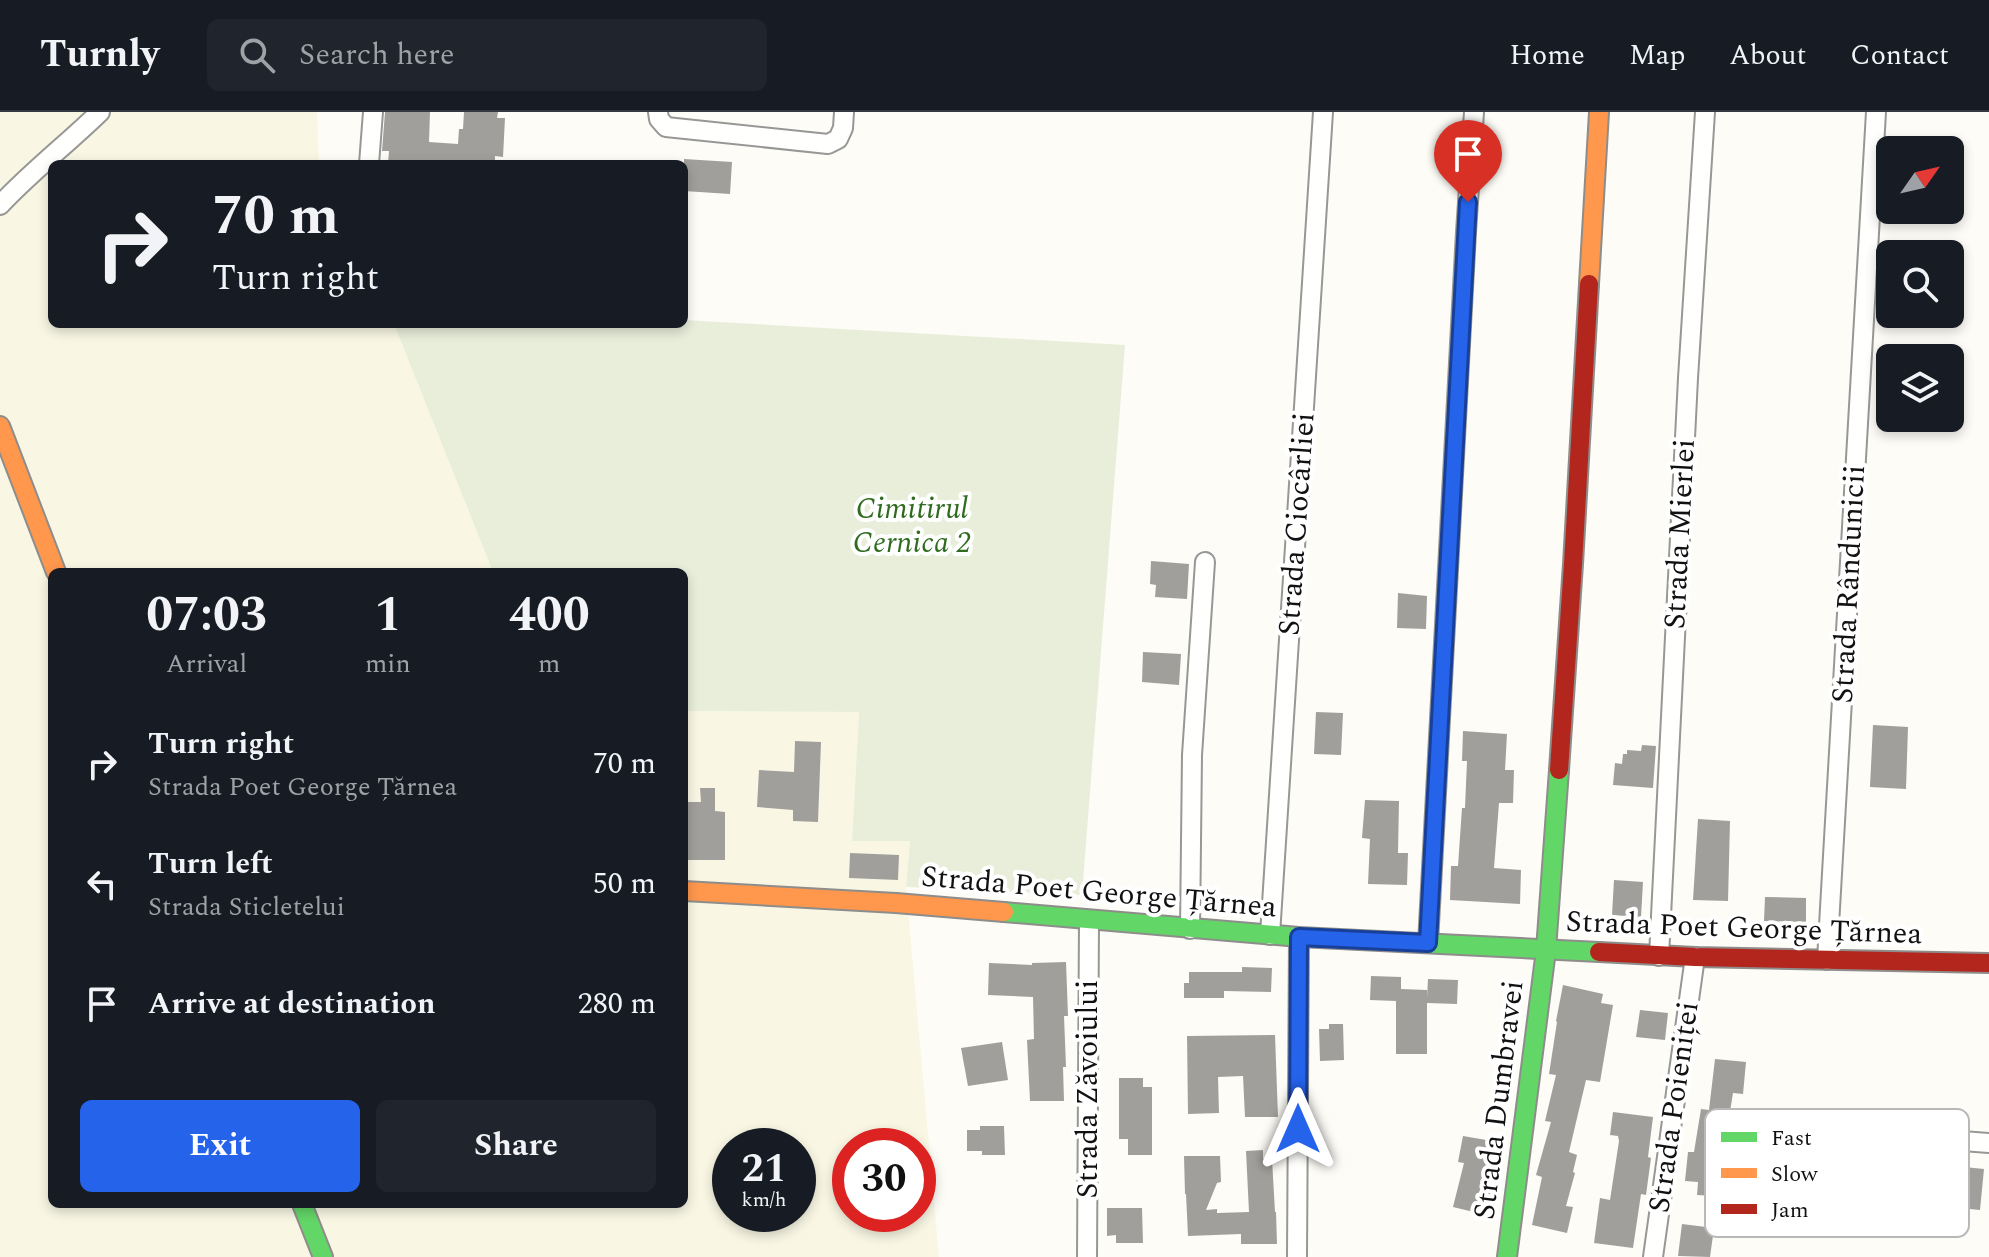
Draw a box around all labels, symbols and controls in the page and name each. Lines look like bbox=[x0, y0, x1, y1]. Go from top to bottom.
search box bbox=[207, 19, 767, 91]
text: Turnly bbox=[40, 26, 159, 84]
text: Search here bbox=[299, 32, 455, 78]
icon: search bbox=[235, 33, 279, 77]
text: Home bbox=[1509, 34, 1585, 77]
text: Map bbox=[1629, 34, 1685, 77]
text: About bbox=[1729, 34, 1806, 77]
text: Contact bbox=[1850, 34, 1949, 77]
pin bbox=[1434, 120, 1502, 202]
icon: arrive bbox=[1446, 132, 1490, 176]
north arrow bbox=[1876, 136, 1964, 224]
map controls bbox=[1876, 136, 1964, 432]
text: 70 m bbox=[212, 174, 339, 259]
icon: right bbox=[80, 192, 184, 296]
button: search bbox=[1876, 240, 1964, 328]
text: Turn right bbox=[212, 251, 379, 306]
button: layers bbox=[1876, 344, 1964, 432]
street label: Strada Ciocârliei bbox=[1266, 411, 1328, 637]
street label: Strada Mierlei bbox=[1652, 438, 1708, 630]
street label: Strada Rândunicii bbox=[1820, 464, 1878, 704]
park label: Cimitirul Cernica 2 bbox=[853, 486, 971, 566]
text: 07:03 bbox=[146, 579, 267, 652]
text: 1 bbox=[374, 579, 401, 652]
text: 400 bbox=[509, 579, 590, 652]
text: Arrival bbox=[166, 644, 247, 684]
text: min bbox=[365, 644, 411, 684]
text: m bbox=[538, 644, 560, 684]
text: Turn right bbox=[148, 721, 294, 767]
text: 70 m bbox=[593, 741, 656, 787]
icon: right bbox=[80, 742, 124, 786]
text: Strada Poet George Țărnea bbox=[148, 767, 457, 807]
text: Turn left bbox=[148, 841, 273, 887]
street label: Strada Poet George Țărnea bbox=[919, 854, 1279, 930]
text: 50 m bbox=[593, 861, 656, 907]
icon: left bbox=[80, 862, 124, 906]
text: Strada Sticletelui bbox=[148, 887, 345, 927]
street label: Strada Poet George Țărnea bbox=[1565, 899, 1923, 957]
street label: Strada Dumbravei bbox=[1462, 978, 1536, 1222]
street label: Strada Zăvoiului bbox=[1065, 980, 1111, 1198]
text: Arrive at destination bbox=[148, 981, 435, 1027]
text: 280 m bbox=[578, 981, 656, 1027]
icon: arrive bbox=[80, 982, 124, 1026]
street label: Strada Poieniței bbox=[1636, 998, 1712, 1216]
position arrow bbox=[1256, 1087, 1340, 1171]
button: Exit bbox=[80, 1100, 360, 1192]
button: Share bbox=[376, 1100, 656, 1192]
legend bbox=[1705, 1109, 1969, 1237]
text: Fast bbox=[1771, 1122, 1812, 1155]
speed limit sign: 30 bbox=[832, 1128, 936, 1232]
text: 21 bbox=[742, 1139, 786, 1200]
text: Slow bbox=[1771, 1158, 1819, 1191]
text: km/h bbox=[742, 1185, 787, 1215]
text: Jam bbox=[1771, 1194, 1809, 1227]

